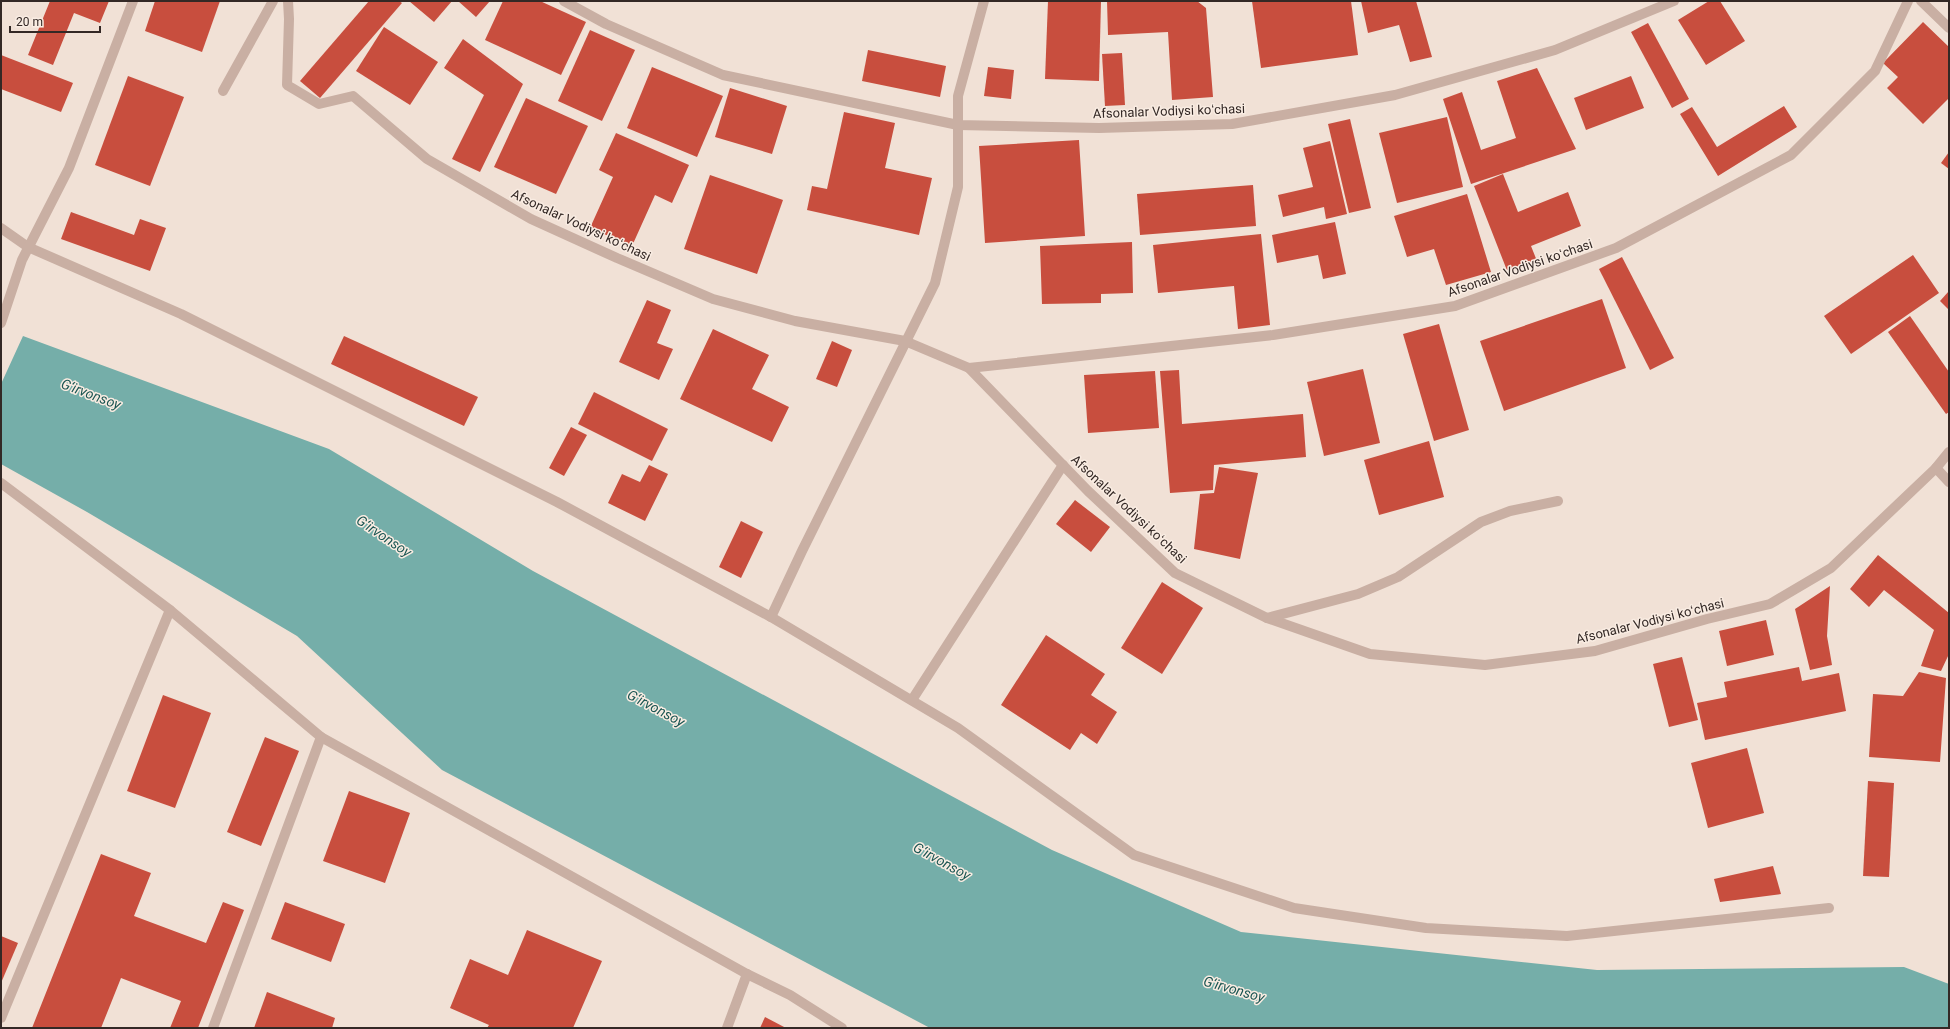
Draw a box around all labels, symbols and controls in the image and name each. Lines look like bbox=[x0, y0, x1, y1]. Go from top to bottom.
scale bar bbox=[10, 8, 100, 34]
text: 20 m bbox=[16, 15, 43, 29]
street label: Afsonalar Vodiysi koʻchasi bbox=[1093, 101, 1245, 121]
street label: Afsonalar Vodiysi koʻchasi bbox=[509, 186, 653, 264]
street label: Afsonalar Vodiysi koʻchasi bbox=[1446, 236, 1594, 300]
water label: G‘irvonsoy bbox=[59, 375, 124, 413]
street label: Afsonalar Vodiysi koʻchasi bbox=[1068, 452, 1190, 566]
water label: G‘irvonsoy bbox=[353, 512, 415, 561]
street label: Afsonalar Vodiysi koʻchasi bbox=[1574, 595, 1726, 647]
water label: G‘irvonsoy bbox=[625, 686, 688, 730]
water label: G‘irvonsoy bbox=[911, 839, 974, 883]
water label: G‘irvonsoy bbox=[1202, 973, 1267, 1006]

